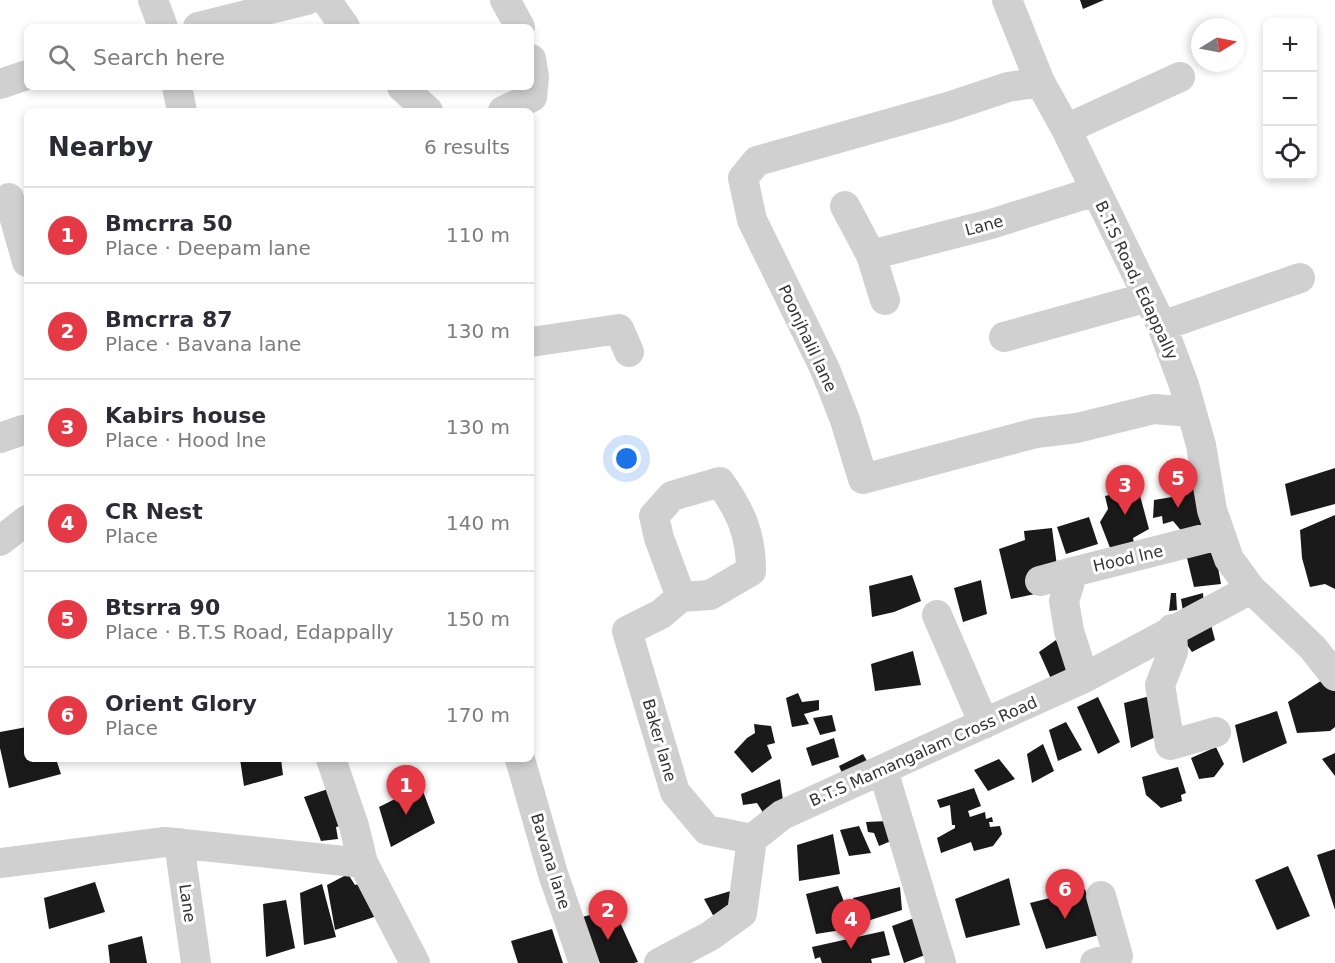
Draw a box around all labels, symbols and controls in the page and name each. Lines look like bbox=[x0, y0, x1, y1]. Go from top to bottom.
north arrow bbox=[1191, 18, 1245, 72]
map controls bbox=[1263, 18, 1317, 180]
button: + bbox=[1263, 18, 1317, 72]
search box bbox=[24, 24, 534, 90]
icon: search bbox=[45, 41, 78, 74]
text: Search here bbox=[93, 45, 225, 70]
button: − bbox=[1263, 72, 1317, 126]
button: locate bbox=[1263, 126, 1317, 180]
text: Nearby bbox=[48, 132, 153, 162]
text: 6 results bbox=[424, 135, 510, 159]
street label: B.T.S Road, Edappally bbox=[1091, 198, 1182, 363]
text: Bmcrra 50 bbox=[105, 211, 233, 236]
street label: Lane bbox=[963, 211, 1005, 240]
text: 1 bbox=[61, 223, 74, 247]
text: 110 m bbox=[446, 223, 510, 247]
text: Place · Deepam lane bbox=[105, 236, 311, 260]
street label: Poonjhalil lane bbox=[774, 282, 841, 395]
text: Bmcrra 87 bbox=[105, 307, 233, 332]
text: 2 bbox=[61, 319, 74, 343]
text: 130 m bbox=[446, 319, 510, 343]
text: Place · Bavana lane bbox=[105, 332, 301, 356]
text: Kabirs house bbox=[105, 403, 266, 428]
text: 3 bbox=[61, 415, 74, 439]
text: 130 m bbox=[446, 415, 510, 439]
text: Place · Hood lne bbox=[105, 428, 266, 452]
your location bbox=[612, 444, 641, 473]
pin: 5 bbox=[1158, 458, 1198, 508]
pin: 3 bbox=[1106, 466, 1144, 515]
text: CR Nest bbox=[105, 499, 203, 524]
text: 4 bbox=[61, 511, 74, 535]
text: 140 m bbox=[446, 511, 510, 535]
text: Place bbox=[105, 524, 158, 548]
street label: Hood lne bbox=[1091, 541, 1165, 576]
text: Btsrra 90 bbox=[105, 595, 220, 620]
text: 5 bbox=[61, 607, 74, 631]
text: 150 m bbox=[446, 607, 510, 631]
text: Place · B.T.S Road, Edappally bbox=[105, 620, 394, 644]
text: Orient Glory bbox=[105, 691, 257, 716]
street label: B.T.S Mamangalam Cross Road bbox=[806, 692, 1040, 810]
street label: Baker lane bbox=[639, 697, 680, 784]
text: 6 bbox=[61, 703, 74, 727]
text: 170 m bbox=[446, 703, 510, 727]
text: Place bbox=[105, 716, 158, 740]
pin: 1 bbox=[386, 766, 426, 815]
street label: Bavana lane bbox=[527, 811, 574, 911]
pin: 6 bbox=[1046, 870, 1084, 919]
street label: Lane bbox=[175, 883, 200, 924]
pin: 2 bbox=[588, 890, 628, 940]
pin: 4 bbox=[832, 900, 870, 949]

